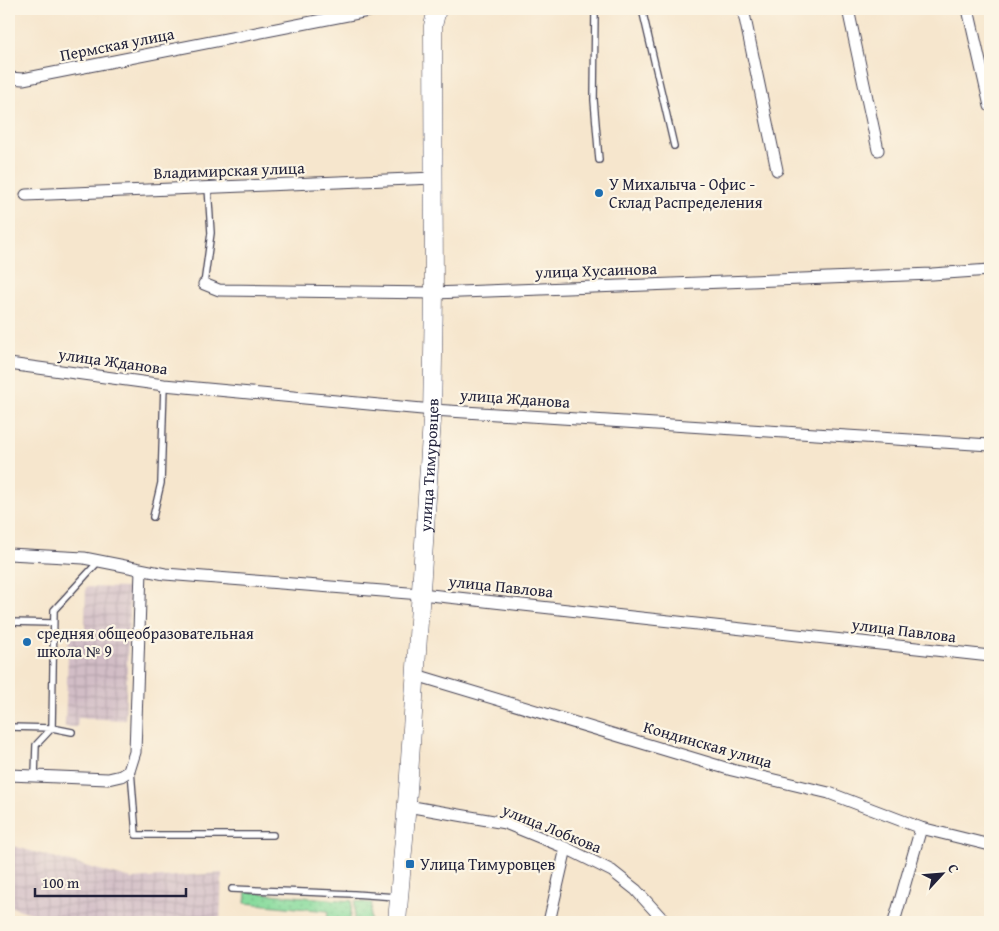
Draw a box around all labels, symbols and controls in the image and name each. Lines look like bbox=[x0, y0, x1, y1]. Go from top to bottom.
street label: Пермская улица bbox=[58, 21, 176, 67]
street label: Владимирская улица bbox=[153, 155, 305, 185]
place label: У Михалыча - Офис - Склад Распределения bbox=[609, 172, 763, 214]
marker: У Михалыча - Офис - Склад Распределения bbox=[593, 187, 605, 199]
street label: улица Хусаинова bbox=[534, 256, 658, 284]
street label: улица Жданова bbox=[56, 341, 170, 381]
street label: улица Жданова bbox=[458, 382, 571, 414]
street label: улица Тимуровцев bbox=[413, 398, 444, 534]
street label: улица Павлова bbox=[447, 568, 555, 603]
street label: улица Павлова bbox=[850, 612, 958, 648]
place label: средняя общеобразовательная школа № 9 bbox=[37, 621, 254, 663]
marker: средняя общеобразовательная школа № 9 bbox=[21, 636, 33, 648]
street label: Кондинская улица bbox=[641, 714, 775, 774]
street label: улица Лобкова bbox=[498, 797, 606, 859]
north arrow bbox=[916, 848, 966, 898]
place label: Улица Тимуровцев bbox=[420, 852, 556, 876]
marker: Улица Тимуровцев bbox=[404, 858, 416, 870]
text: С bbox=[943, 860, 964, 876]
scale bar bbox=[35, 866, 186, 898]
text: 100 m bbox=[42, 872, 80, 893]

